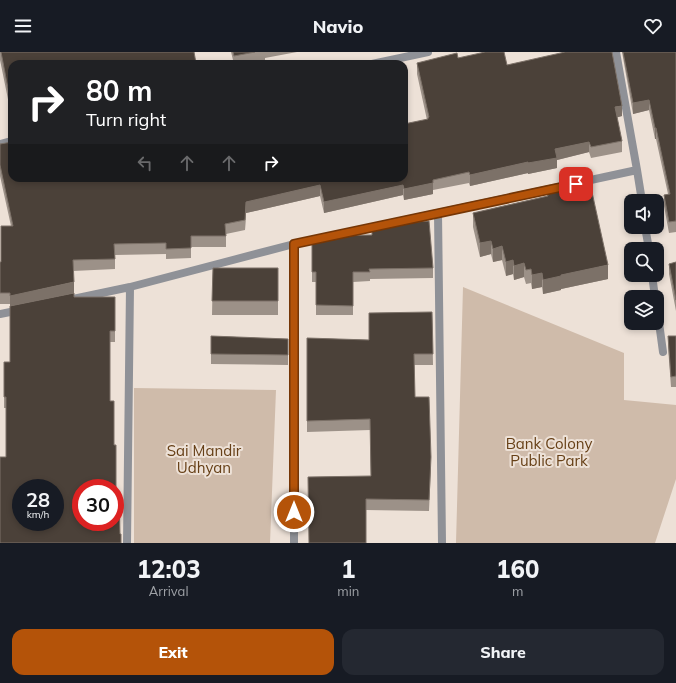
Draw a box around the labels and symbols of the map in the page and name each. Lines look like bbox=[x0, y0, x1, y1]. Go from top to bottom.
pin bbox=[559, 167, 593, 201]
park label: Bank Colony Public Park bbox=[506, 434, 592, 470]
park label: Sai Mandir Udhyan bbox=[167, 441, 242, 477]
speed limit sign: 30 bbox=[72, 479, 124, 531]
position arrow bbox=[273, 491, 315, 533]

